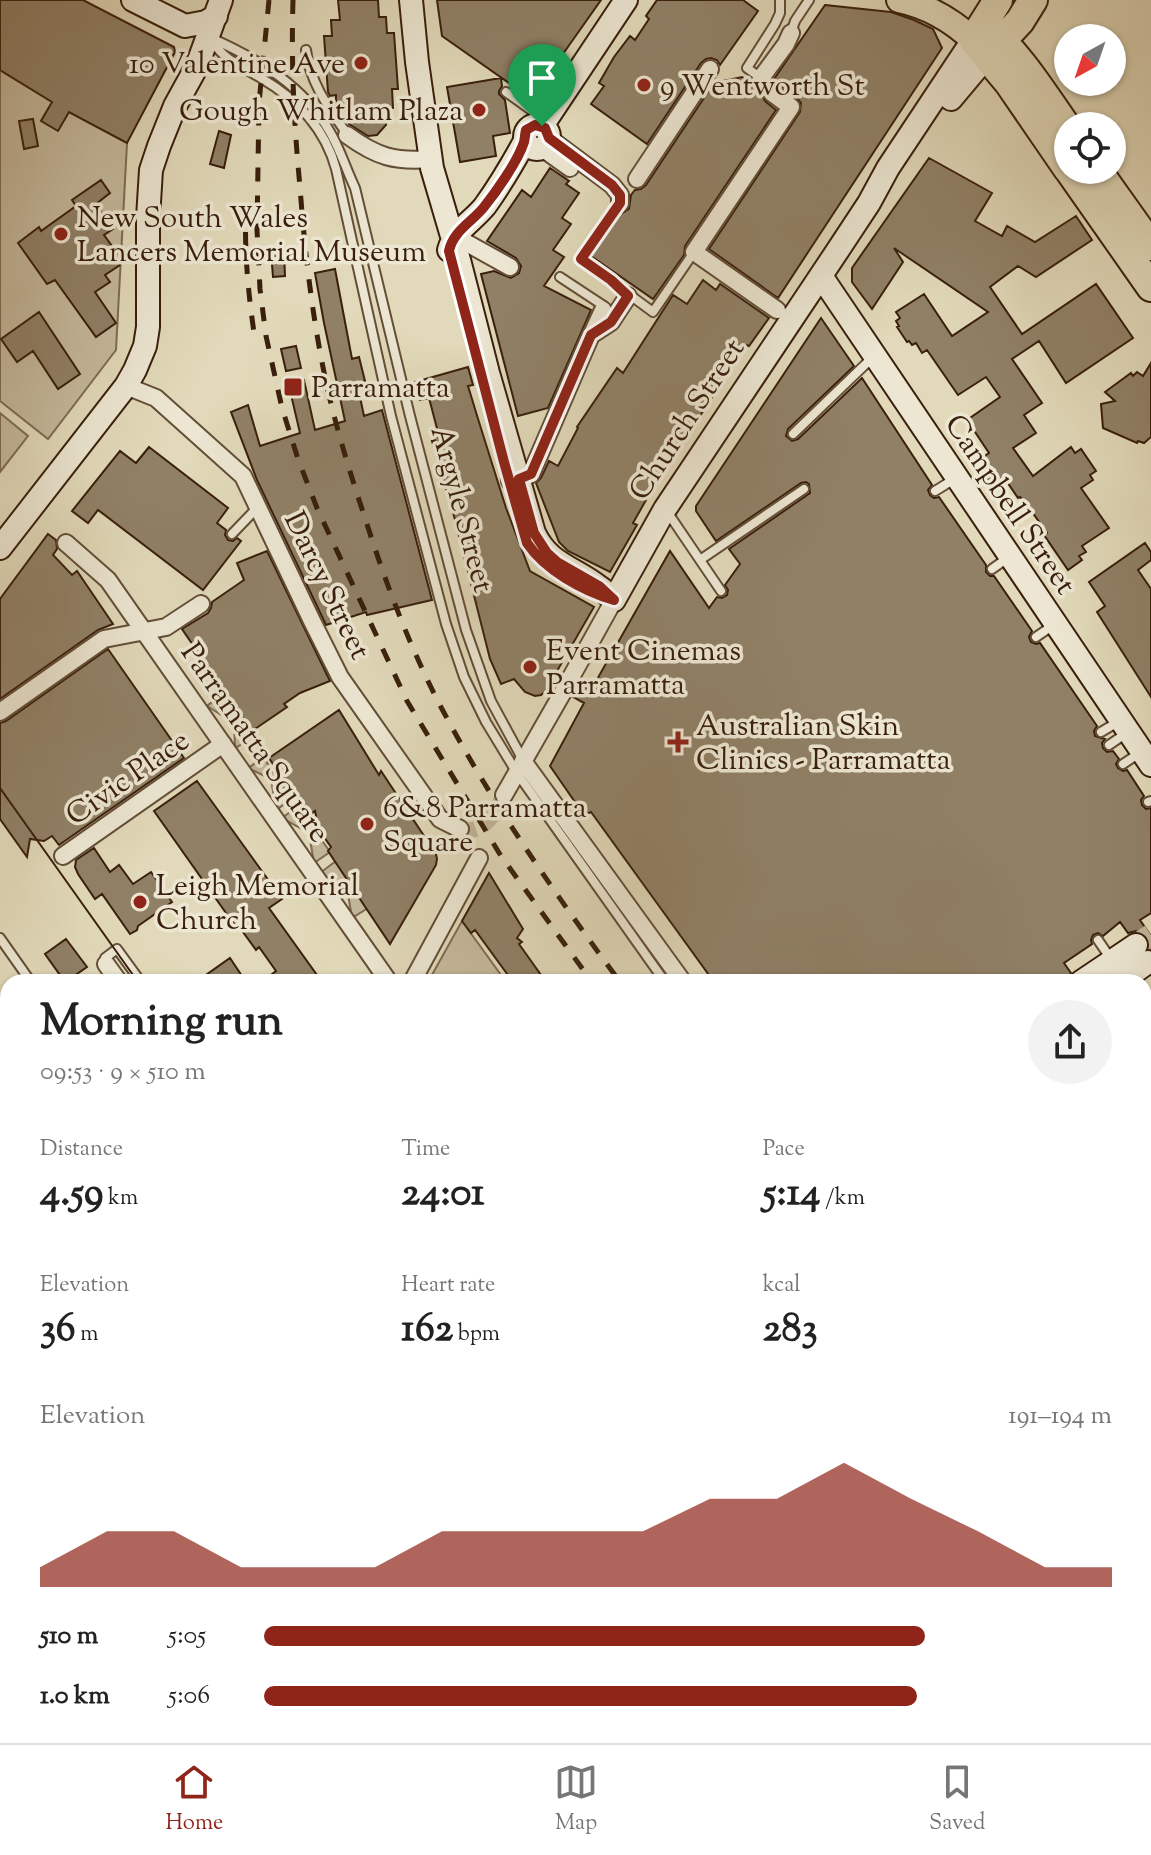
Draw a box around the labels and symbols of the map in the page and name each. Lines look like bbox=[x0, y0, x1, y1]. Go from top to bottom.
north arrow bbox=[1054, 24, 1126, 96]
place label: 10 Valentine Ave bbox=[129, 44, 345, 87]
pin bbox=[508, 44, 576, 126]
marker: 10 Valentine Ave bbox=[352, 54, 370, 72]
place label: 9 Wentworth St bbox=[660, 66, 865, 109]
marker: 9 Wentworth St bbox=[635, 76, 653, 94]
place label: Gough Whitlam Plaza bbox=[179, 91, 463, 134]
marker: Gough Whitlam Plaza bbox=[470, 101, 488, 119]
place label: New South Wales Lancers Memorial Museum bbox=[77, 198, 426, 275]
marker: New South Wales Lancers Memorial Museum bbox=[52, 225, 70, 243]
street label: Church Street bbox=[620, 331, 756, 510]
place label: Parramatta bbox=[311, 368, 450, 411]
marker: Parramatta bbox=[282, 376, 304, 398]
street label: Campbell Street bbox=[933, 407, 1085, 604]
street label: Argyle Street bbox=[418, 422, 503, 597]
street label: Darcy Street bbox=[271, 505, 380, 667]
place label: Event Cinemas Parramatta bbox=[546, 631, 741, 708]
street label: Parramatta Square bbox=[169, 635, 339, 852]
marker: Event Cinemas Parramatta bbox=[521, 658, 539, 676]
place label: Australian Skin Clinics - Parramatta bbox=[696, 706, 951, 783]
street label: Civic Place bbox=[58, 721, 199, 837]
marker: Australian Skin Clinics - Parramatta bbox=[667, 731, 689, 753]
place label: 6&8 Parramatta Square bbox=[383, 788, 587, 865]
marker: 6&8 Parramatta Square bbox=[358, 815, 376, 833]
place label: Leigh Memorial Church bbox=[156, 866, 359, 943]
marker: Leigh Memorial Church bbox=[131, 893, 149, 911]

